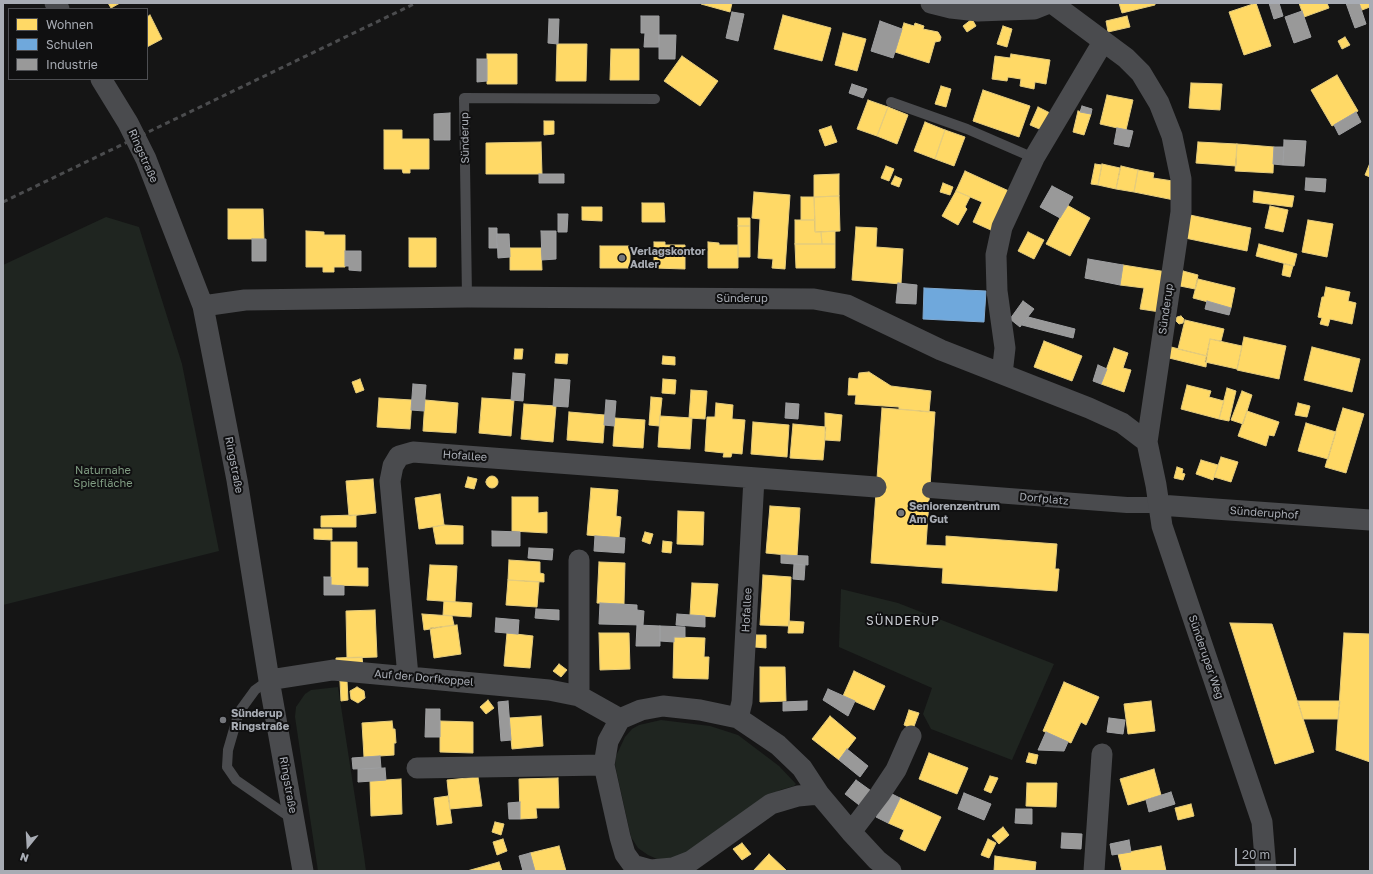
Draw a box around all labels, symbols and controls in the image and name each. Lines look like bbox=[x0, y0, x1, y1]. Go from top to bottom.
legend bbox=[8, 8, 148, 80]
text: Wohnen bbox=[46, 17, 93, 32]
text: Schulen bbox=[46, 37, 93, 52]
text: Industrie bbox=[46, 57, 98, 72]
street label: Sünderup bbox=[458, 112, 472, 164]
street label: Ringstraße bbox=[125, 127, 161, 185]
place label: Verlagskontor Adler bbox=[630, 245, 706, 271]
marker: Verlagskontor Adler bbox=[617, 253, 627, 263]
street label: Sünderup bbox=[1156, 283, 1176, 335]
street label: Sünderup bbox=[716, 292, 768, 306]
street label: Ringstraße bbox=[222, 436, 246, 494]
street label: Hofallee bbox=[442, 448, 488, 464]
park label: Naturnahe Spielfläche bbox=[73, 464, 133, 490]
street label: Dorfplatz bbox=[1019, 490, 1069, 508]
place label: Seniorenzentrum Am Gut bbox=[909, 500, 1000, 526]
street label: Sünderuphof bbox=[1229, 504, 1299, 522]
marker: Seniorenzentrum Am Gut bbox=[896, 508, 906, 518]
street label: Hofallee bbox=[739, 587, 755, 633]
street label: Sünderuper Weg bbox=[1185, 613, 1227, 701]
district label: SÜNDERUP bbox=[866, 614, 940, 628]
street label: Auf der Dorfkoppel bbox=[374, 667, 474, 689]
place label: Sünderup Ringstraße bbox=[231, 707, 289, 733]
marker: Sünderup Ringstraße bbox=[218, 715, 228, 725]
street label: Ringstraße bbox=[277, 756, 299, 814]
north arrow bbox=[8, 826, 48, 866]
scale bar bbox=[1237, 840, 1298, 866]
text: 20 m bbox=[1242, 847, 1270, 862]
text: N bbox=[18, 850, 30, 865]

